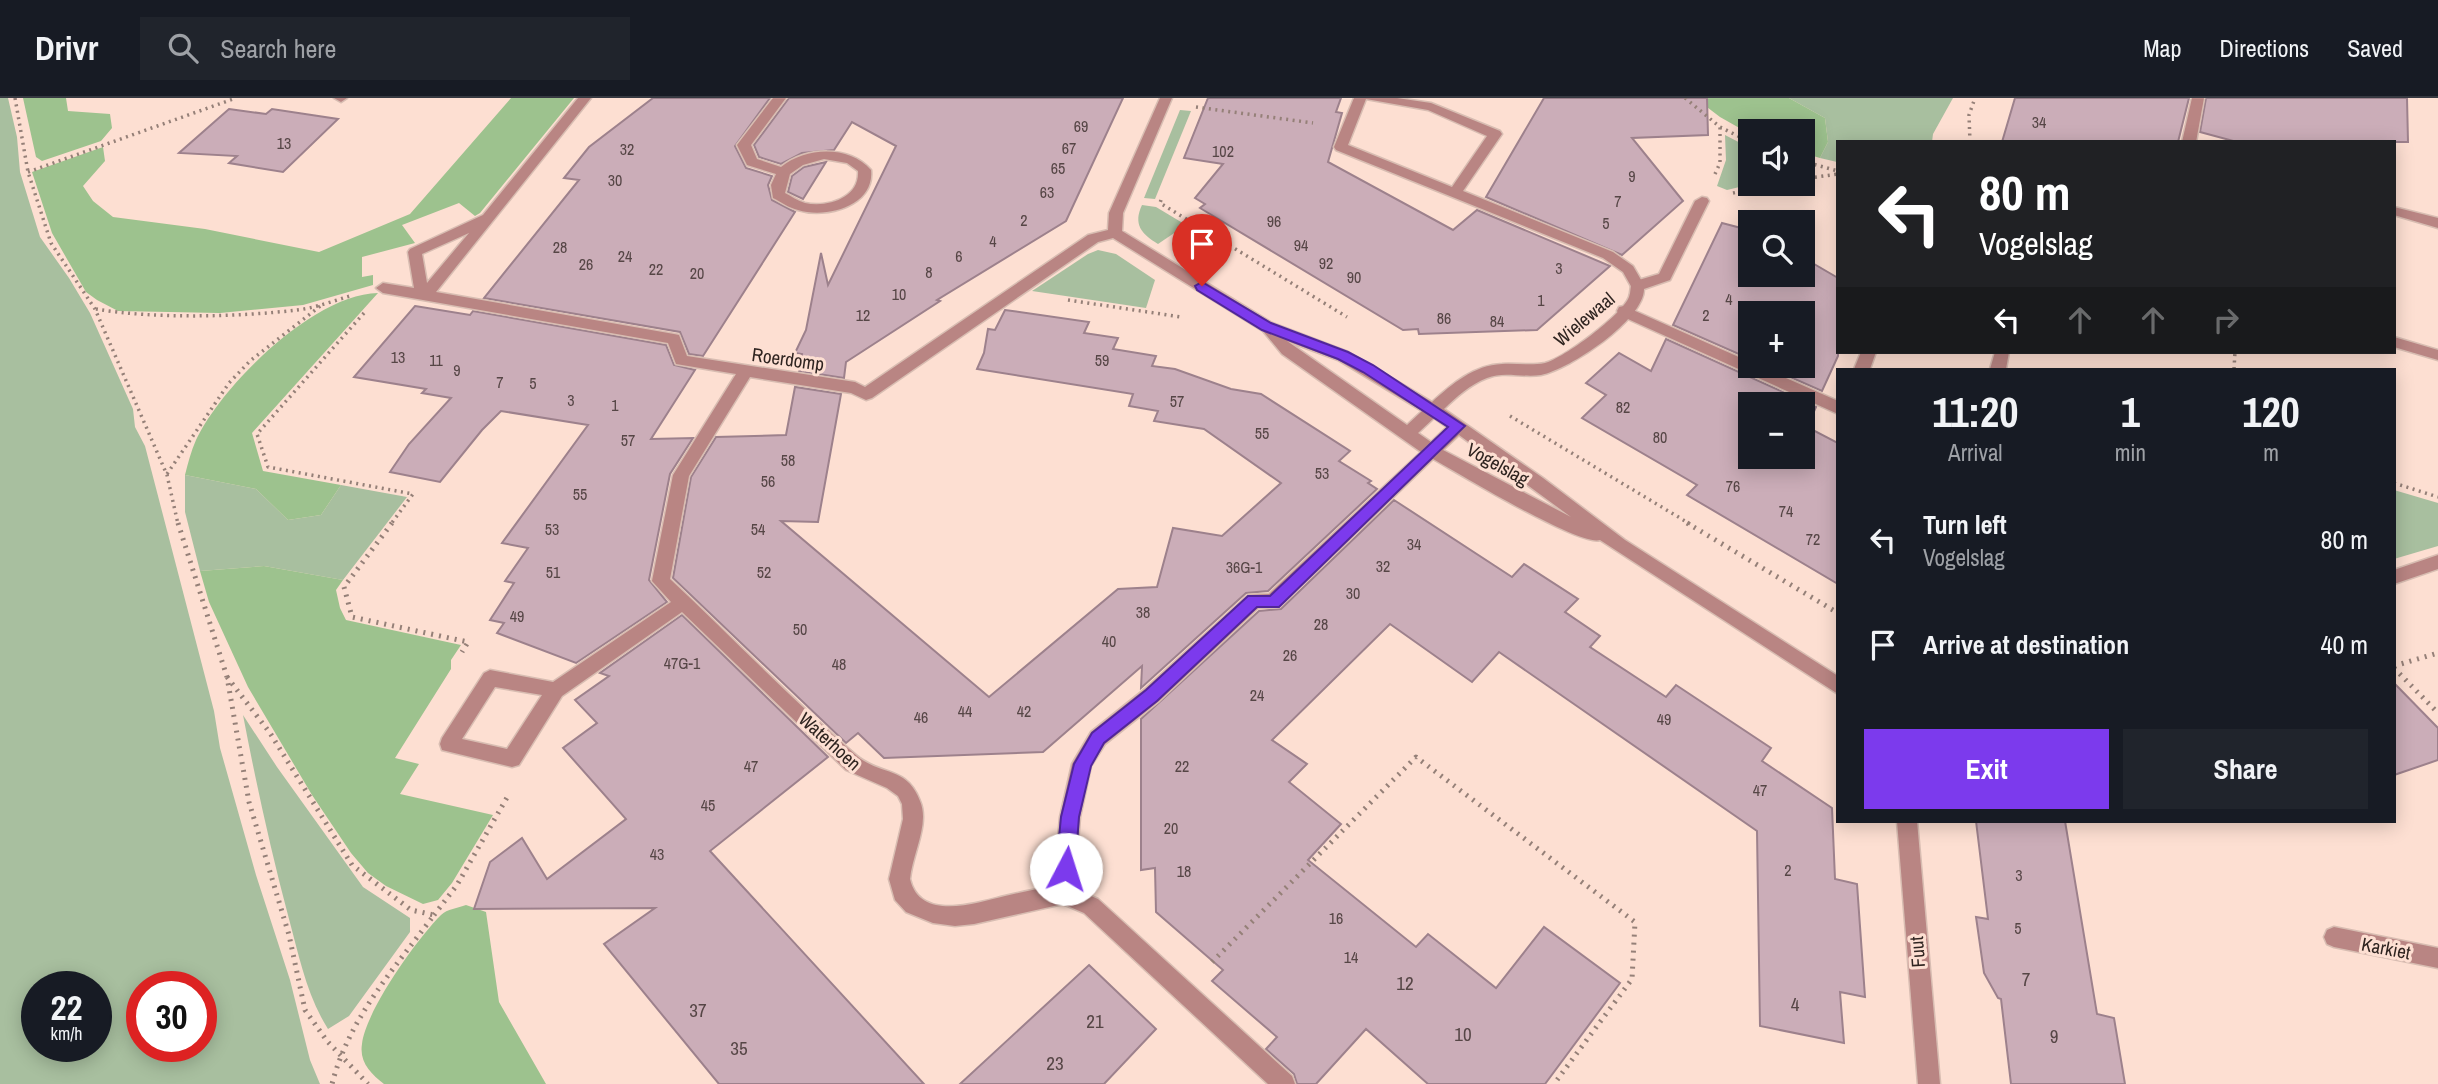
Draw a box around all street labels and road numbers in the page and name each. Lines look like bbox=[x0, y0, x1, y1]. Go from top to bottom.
street label: Wielewaal bbox=[1548, 286, 1620, 352]
street label: Roerdomp bbox=[750, 341, 826, 377]
street label: Vogelslag bbox=[1462, 436, 1534, 492]
street label: Waterhoen bbox=[793, 706, 867, 776]
street label: Karkiet bbox=[2359, 931, 2413, 966]
street label: Fuut bbox=[1903, 935, 1931, 968]

